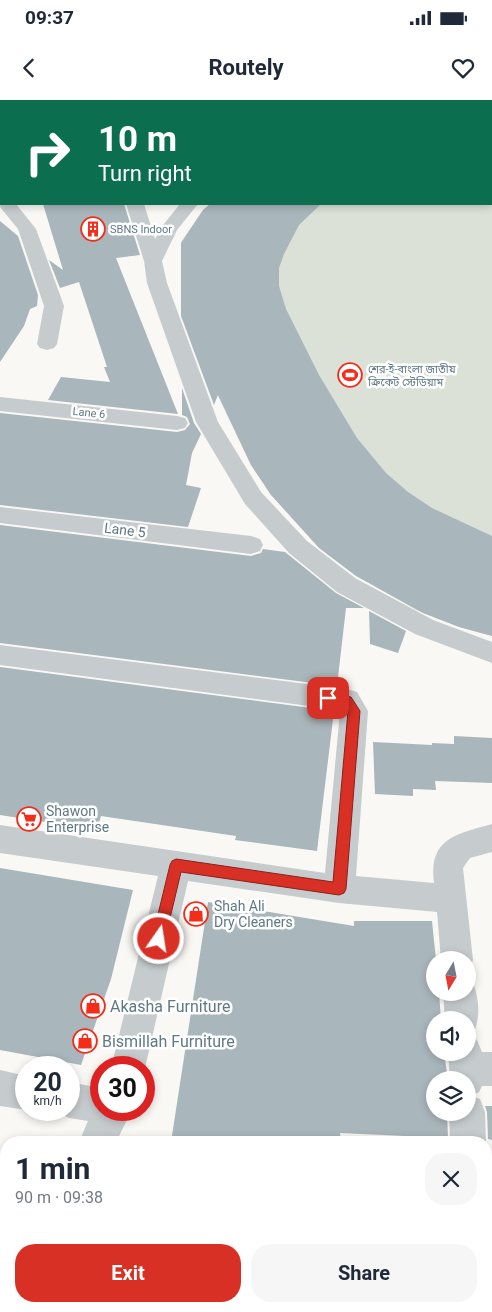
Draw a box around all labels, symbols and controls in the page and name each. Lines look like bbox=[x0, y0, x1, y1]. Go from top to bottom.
text: 09:37 bbox=[25, 6, 74, 29]
icon: back bbox=[15, 54, 43, 82]
icon: heart bbox=[449, 54, 477, 82]
text: Routely bbox=[208, 55, 284, 80]
text: 10 m bbox=[98, 119, 177, 160]
icon: right bbox=[15, 120, 80, 185]
text: Turn right bbox=[98, 161, 192, 186]
building icon: SBNS Indoor bbox=[80, 216, 106, 242]
place label: SBNS Indoor bbox=[110, 223, 172, 236]
sports icon: শের-ই-বাংলা জাতীয় ক্রিকেট স্টেডিয়াম bbox=[337, 362, 363, 388]
place label: শের-ই-বাংলা জাতীয় ক্রিকেট স্টেডিয়াম bbox=[367, 363, 456, 389]
street label: Lane 6 bbox=[72, 405, 106, 421]
street label: Lane 5 bbox=[103, 520, 147, 540]
pin bbox=[307, 677, 349, 719]
icon: arrive bbox=[314, 684, 342, 712]
place label: Shawon Enterprise bbox=[46, 803, 109, 835]
supermarket icon: Shawon Enterprise bbox=[16, 806, 42, 832]
place label: Shah Ali Dry Cleaners bbox=[214, 898, 293, 930]
shop icon: Shah Ali Dry Cleaners bbox=[183, 901, 209, 927]
position arrow bbox=[132, 912, 184, 964]
north arrow bbox=[426, 951, 476, 1001]
map controls bbox=[426, 951, 476, 1121]
shop icon: Akasha Furniture bbox=[80, 993, 106, 1019]
place label: Akasha Furniture bbox=[110, 997, 230, 1016]
button: sound bbox=[426, 1011, 476, 1061]
shop icon: Bismillah Furniture bbox=[72, 1028, 98, 1054]
place label: Bismillah Furniture bbox=[102, 1032, 235, 1051]
speed limit sign: 30 bbox=[90, 1056, 155, 1121]
text: 20 bbox=[33, 1068, 62, 1097]
button: layers bbox=[426, 1071, 476, 1121]
text: km/h bbox=[33, 1094, 62, 1108]
text: 1 min bbox=[15, 1151, 90, 1186]
button: close bbox=[425, 1153, 477, 1205]
text: 90 m · 09:38 bbox=[15, 1188, 103, 1207]
button: Exit bbox=[15, 1244, 241, 1302]
button: Share bbox=[251, 1244, 477, 1302]

